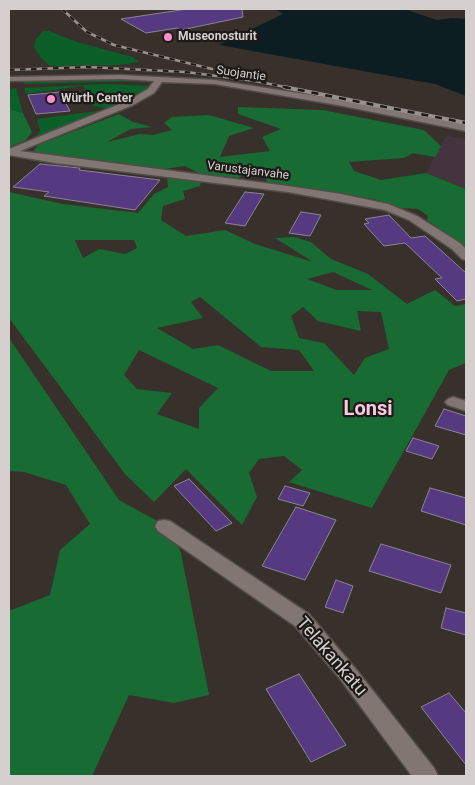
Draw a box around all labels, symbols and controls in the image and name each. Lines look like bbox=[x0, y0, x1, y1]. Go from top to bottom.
place label: Museonosturit bbox=[178, 30, 257, 44]
marker: Museonosturit bbox=[162, 31, 174, 43]
street label: Suojantie bbox=[215, 63, 267, 85]
place label: Würth Center bbox=[61, 92, 133, 106]
marker: Würth Center bbox=[45, 93, 57, 105]
street label: Varustajanvahe bbox=[206, 159, 290, 183]
district label: Lonsi bbox=[344, 398, 392, 422]
street label: Telakankatu bbox=[291, 613, 371, 701]

